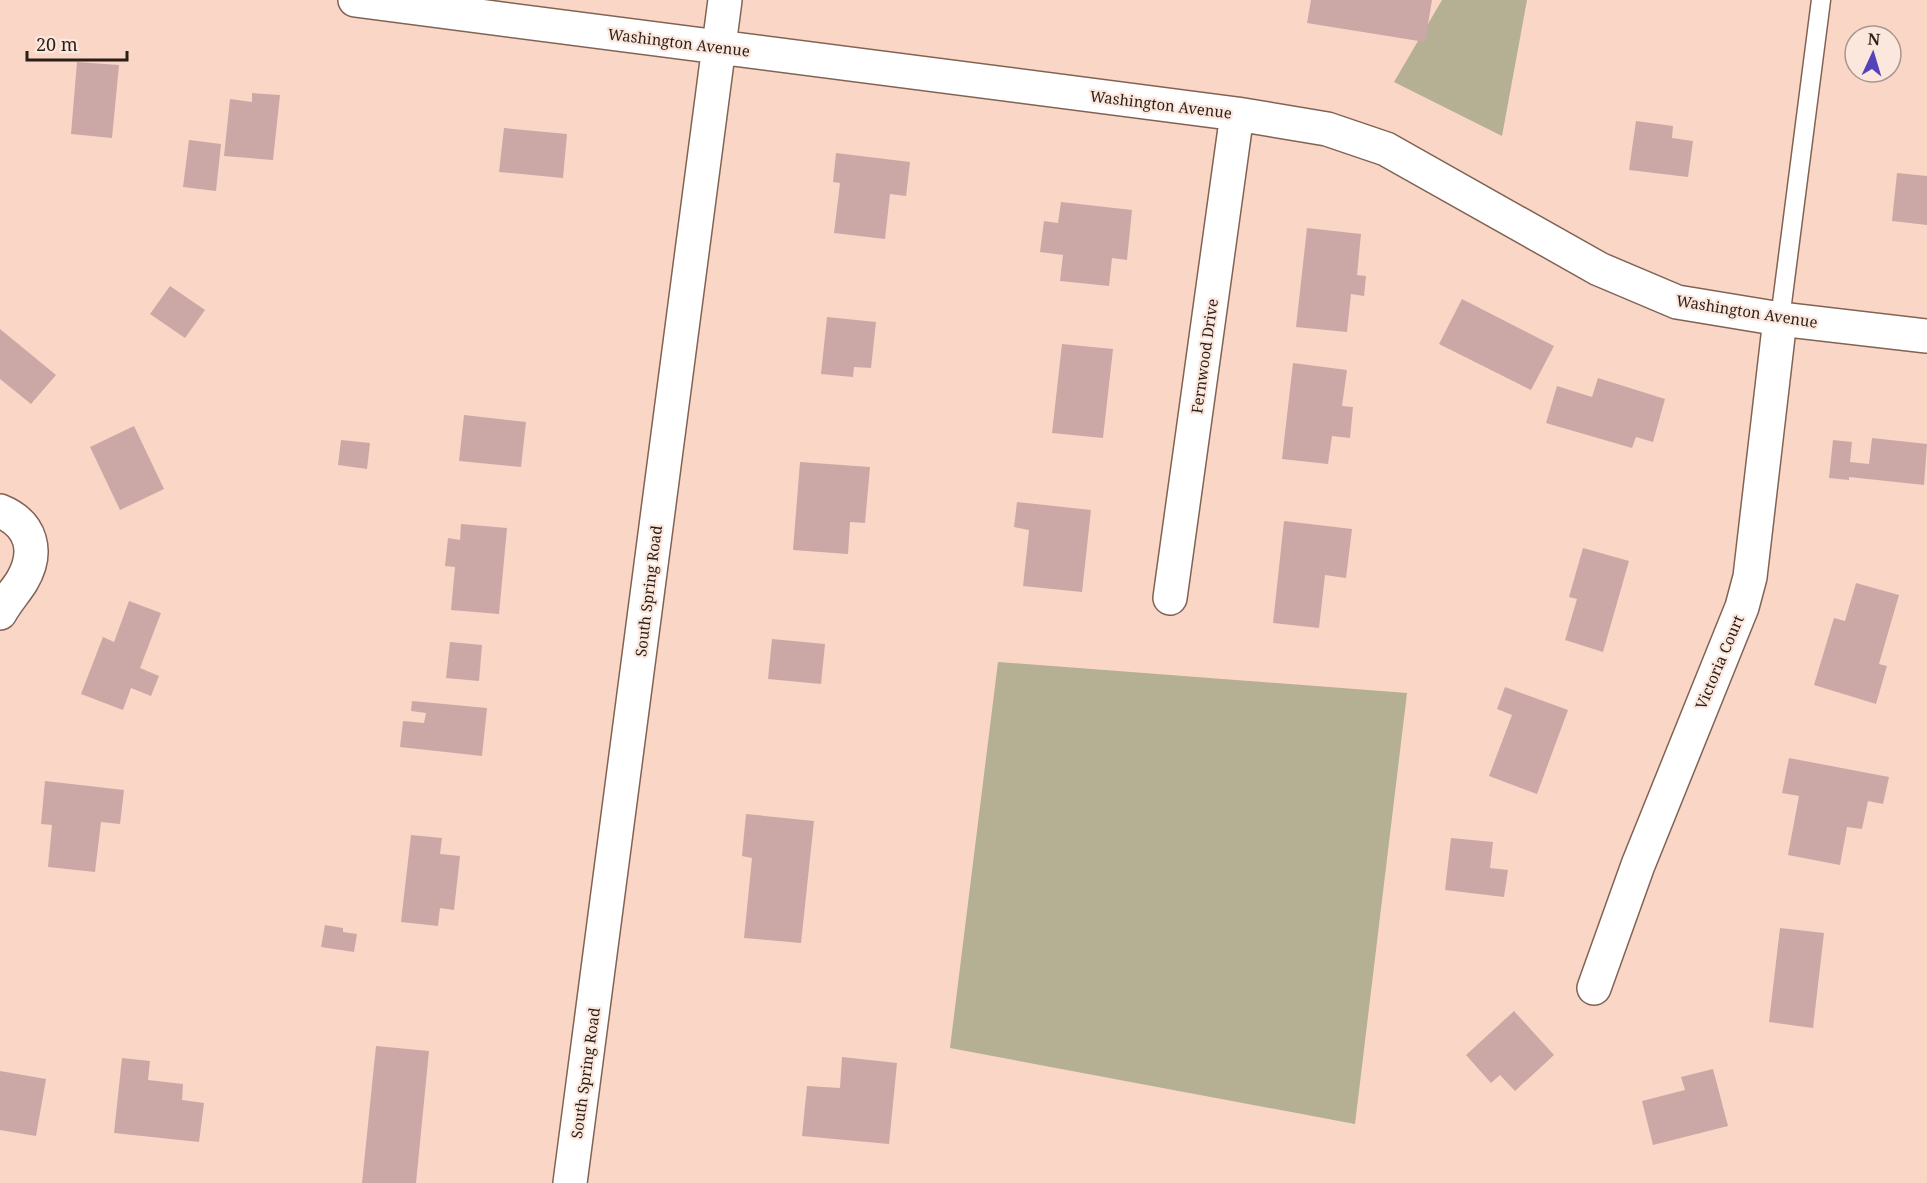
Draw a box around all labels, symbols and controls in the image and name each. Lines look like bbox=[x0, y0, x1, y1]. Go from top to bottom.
street label: Washington Avenue bbox=[607, 23, 751, 61]
scale bar bbox=[27, 24, 128, 62]
north arrow bbox=[1843, 24, 1903, 84]
text: N bbox=[1867, 28, 1881, 50]
text: 20 m bbox=[36, 32, 78, 56]
street label: Washington Avenue bbox=[1089, 85, 1233, 123]
street label: Washington Avenue bbox=[1675, 290, 1819, 332]
street label: Fernwood Drive bbox=[1186, 297, 1222, 415]
street label: South Spring Road bbox=[630, 524, 666, 658]
street label: Victoria Court bbox=[1690, 612, 1748, 712]
street label: South Spring Road bbox=[566, 1006, 604, 1140]

